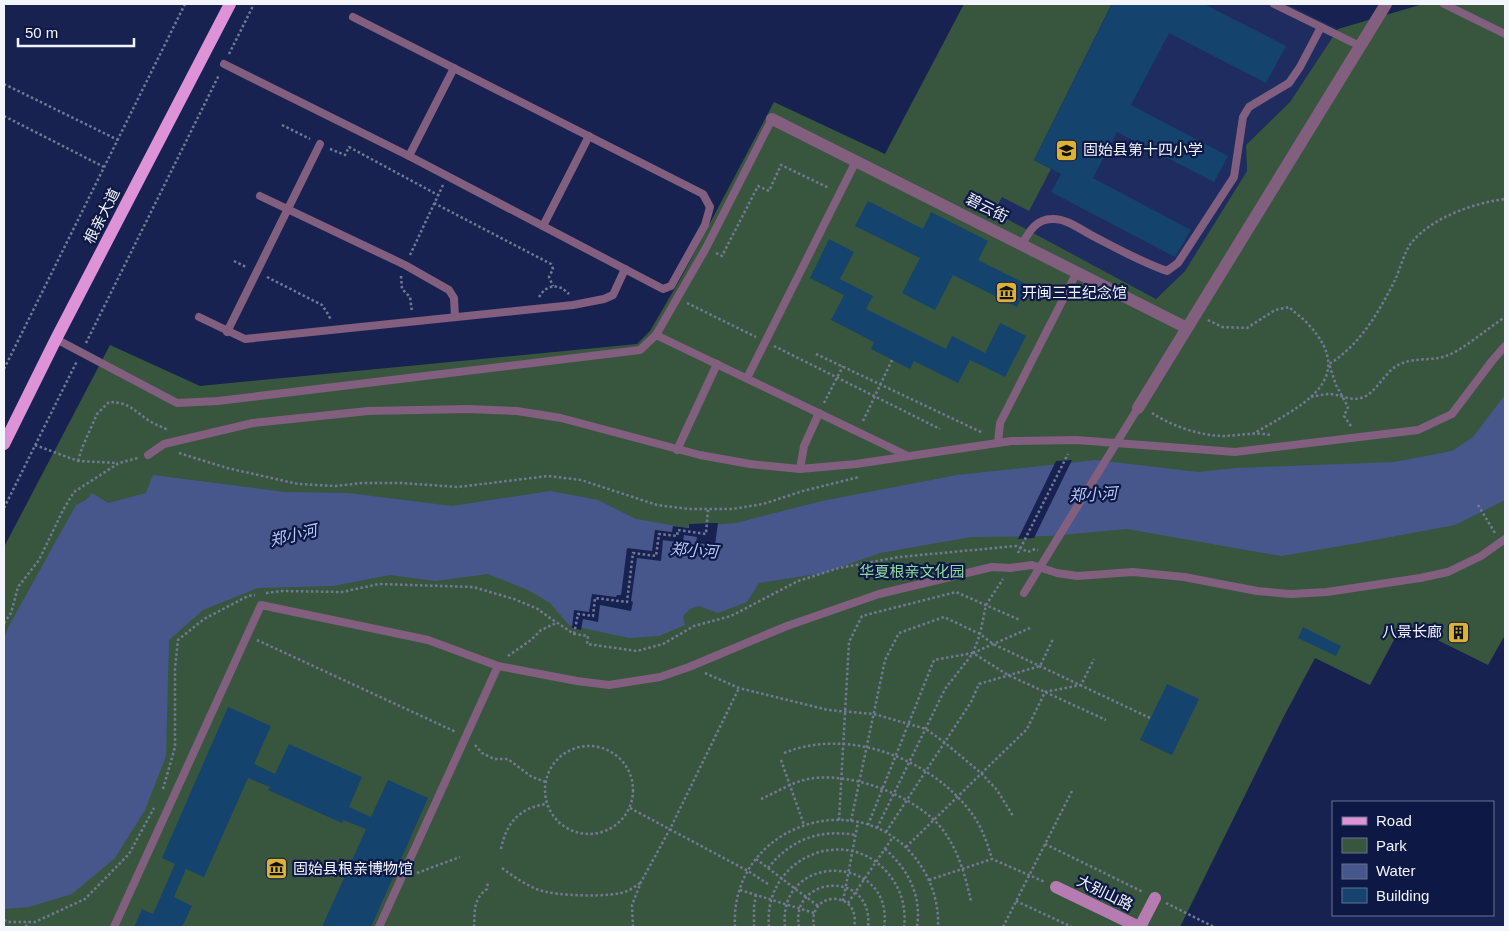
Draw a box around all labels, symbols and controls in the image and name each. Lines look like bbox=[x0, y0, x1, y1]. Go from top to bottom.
scale bar bbox=[18, 15, 134, 47]
text: 50 m bbox=[25, 24, 58, 41]
school or university icon: 固始县第十四小学 bbox=[1055, 138, 1079, 162]
place label: 固始县第十四小学 bbox=[1083, 141, 1203, 158]
street label: 根亲大道 bbox=[80, 185, 123, 246]
street label: 碧云街 bbox=[963, 190, 1011, 225]
museum icon: 开闽三王纪念馆 bbox=[994, 281, 1018, 305]
place label: 开闽三王纪念馆 bbox=[1022, 284, 1127, 301]
water label: 郑小河 bbox=[1069, 485, 1120, 504]
water label: 郑小河 bbox=[268, 521, 321, 549]
water label: 郑小河 bbox=[669, 540, 721, 561]
park label: 华夏根亲文化园 bbox=[859, 563, 965, 580]
building icon: 八景长廊 bbox=[1446, 620, 1470, 644]
place label: 八景长廊 bbox=[1382, 623, 1442, 640]
legend bbox=[1332, 801, 1494, 916]
text: Road bbox=[1376, 812, 1412, 829]
text: Park bbox=[1376, 837, 1407, 854]
museum icon: 固始县根亲博物馆 bbox=[265, 857, 289, 881]
place label: 固始县根亲博物馆 bbox=[293, 860, 413, 877]
text: Water bbox=[1376, 862, 1415, 879]
street label: 大别山路 bbox=[1075, 872, 1136, 913]
text: Building bbox=[1376, 887, 1429, 904]

